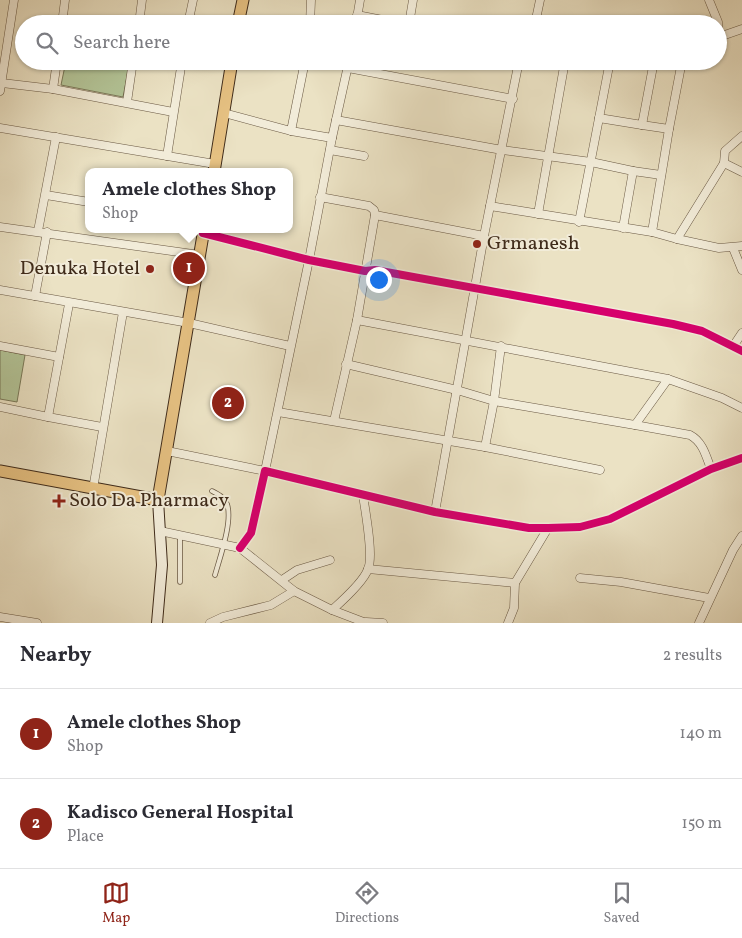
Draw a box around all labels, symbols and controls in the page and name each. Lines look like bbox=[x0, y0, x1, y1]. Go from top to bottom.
search box bbox=[15, 15, 727, 70]
icon: search bbox=[33, 29, 61, 57]
text: Search here bbox=[73, 30, 170, 56]
popup bbox=[85, 168, 293, 233]
text: Amele clothes Shop bbox=[102, 177, 276, 203]
text: Shop bbox=[102, 203, 138, 225]
place label: Grmanesh bbox=[487, 230, 580, 258]
marker: Grmanesh bbox=[471, 238, 483, 250]
pin: 1 bbox=[173, 249, 205, 287]
place label: Denuka Hotel bbox=[20, 255, 140, 283]
marker: Denuka Hotel bbox=[144, 263, 156, 275]
your location bbox=[366, 267, 392, 293]
pin: 2 bbox=[212, 384, 244, 422]
place label: Solo Da Pharmacy bbox=[69, 487, 229, 515]
marker: Solo Da Pharmacy bbox=[53, 495, 65, 507]
text: Nearby bbox=[20, 641, 91, 670]
text: 2 results bbox=[663, 645, 722, 667]
text: Amele clothes Shop bbox=[67, 710, 241, 736]
text: 1 bbox=[33, 723, 39, 745]
text: 140 m bbox=[680, 723, 722, 745]
text: Shop bbox=[67, 736, 103, 758]
text: Kadisco General Hospital bbox=[67, 800, 293, 826]
text: 2 bbox=[32, 813, 40, 835]
text: 150 m bbox=[681, 813, 722, 835]
text: Place bbox=[67, 826, 104, 848]
tab: Map bbox=[102, 879, 130, 928]
tab: Directions bbox=[335, 879, 399, 928]
tab: Saved bbox=[604, 879, 640, 928]

